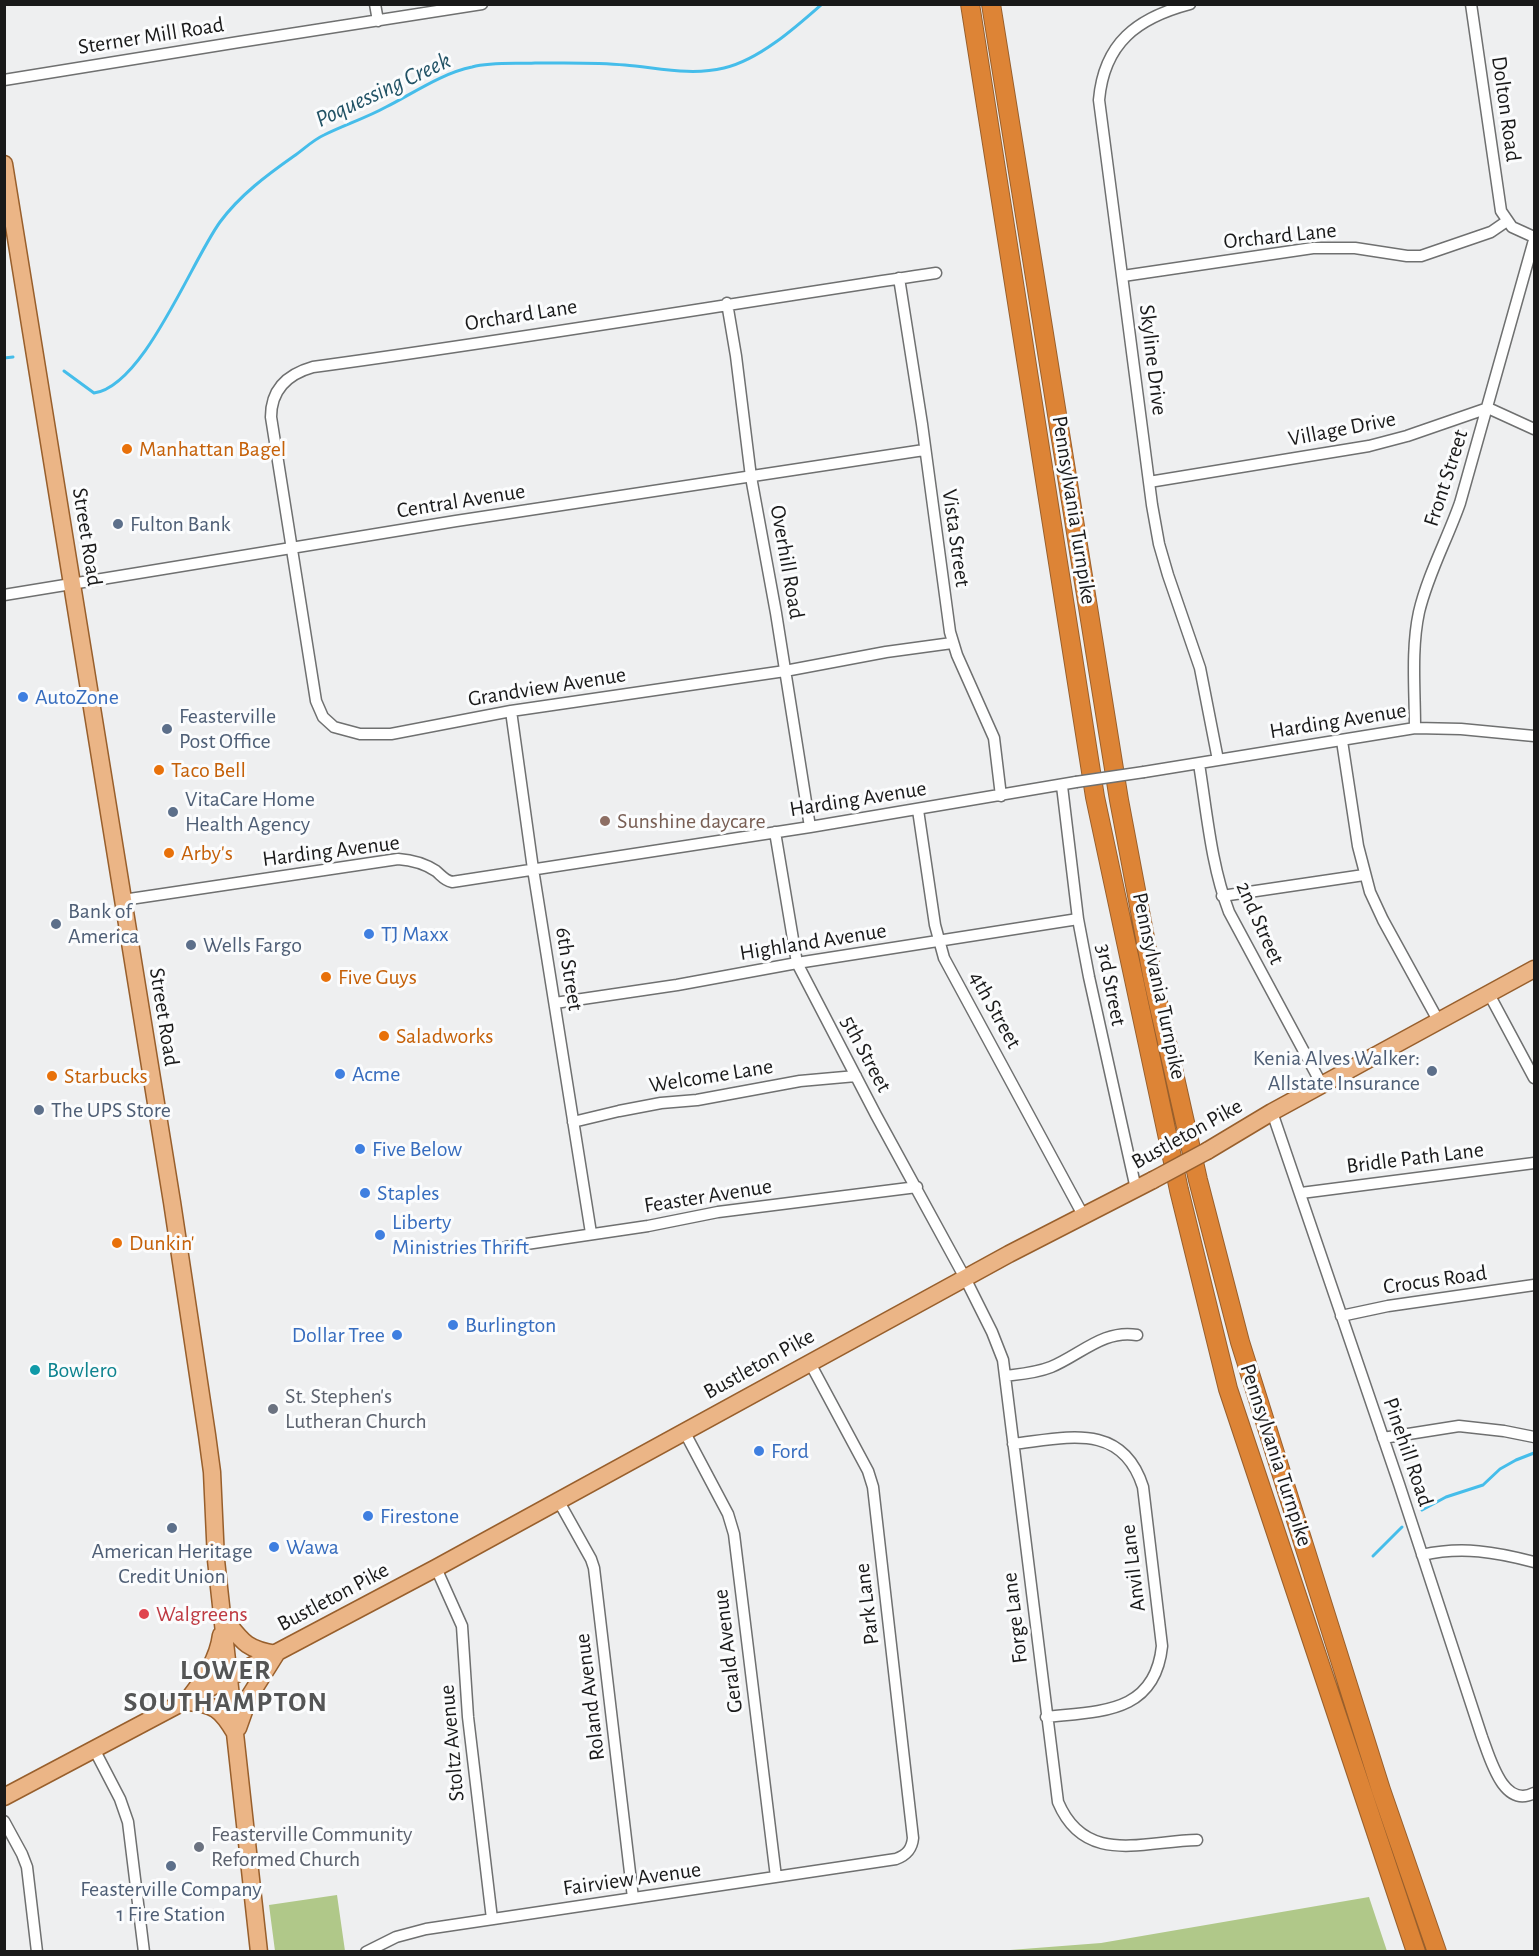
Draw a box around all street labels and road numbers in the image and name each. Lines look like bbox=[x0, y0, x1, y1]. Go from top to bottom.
street label: Sterner Mill Road bbox=[76, 11, 226, 61]
street label: Dolton Road bbox=[1486, 54, 1526, 164]
street label: Orchard Lane bbox=[1222, 217, 1338, 255]
street label: Orchard Lane bbox=[463, 293, 579, 337]
street label: Skyline Drive bbox=[1133, 303, 1173, 417]
street label: Village Drive bbox=[1286, 406, 1398, 452]
street label: Pennsylvania Turnpike bbox=[1046, 414, 1102, 606]
street label: Front Street bbox=[1418, 426, 1474, 530]
street label: Central Avenue bbox=[395, 478, 527, 524]
street label: Street Road bbox=[66, 486, 108, 588]
street label: Vista Street bbox=[936, 487, 976, 589]
street label: Overhill Road bbox=[764, 503, 810, 621]
street label: Grandview Avenue bbox=[466, 661, 628, 713]
street label: Harding Avenue bbox=[1268, 697, 1408, 745]
street label: Harding Avenue bbox=[788, 775, 928, 823]
street label: Harding Avenue bbox=[261, 829, 401, 873]
street label: 2nd Street bbox=[1230, 877, 1290, 969]
street label: Pennsylvania Turnpike bbox=[1126, 890, 1192, 1082]
street label: Highland Avenue bbox=[738, 917, 888, 967]
street label: 6th Street bbox=[549, 925, 589, 1013]
street label: 3rd Street bbox=[1090, 942, 1132, 1028]
street label: Street Road bbox=[143, 966, 185, 1068]
street label: 4th Street bbox=[963, 967, 1027, 1053]
street label: 5th Street bbox=[835, 1011, 897, 1097]
street label: Welcome Lane bbox=[647, 1053, 775, 1099]
street label: Bustleton Pike bbox=[1127, 1093, 1247, 1175]
street label: Bridle Path Lane bbox=[1345, 1136, 1485, 1180]
street label: Feaster Avenue bbox=[642, 1173, 774, 1219]
street label: Crocus Road bbox=[1382, 1260, 1488, 1300]
street label: Bustleton Pike bbox=[699, 1323, 819, 1405]
street label: Pennsylvania Turnpike bbox=[1234, 1360, 1318, 1550]
street label: Pinehill Road bbox=[1377, 1394, 1439, 1510]
street label: Anvil Lane bbox=[1115, 1523, 1151, 1613]
street label: Bustleton Pike bbox=[273, 1557, 393, 1637]
street label: Park Lane bbox=[849, 1562, 885, 1646]
street label: Forge Lane bbox=[996, 1571, 1034, 1665]
street label: Gerald Avenue bbox=[707, 1588, 749, 1714]
street label: Roland Avenue bbox=[569, 1632, 611, 1762]
street label: Stoltz Avenue bbox=[434, 1683, 470, 1803]
street label: Fairview Avenue bbox=[561, 1856, 703, 1902]

